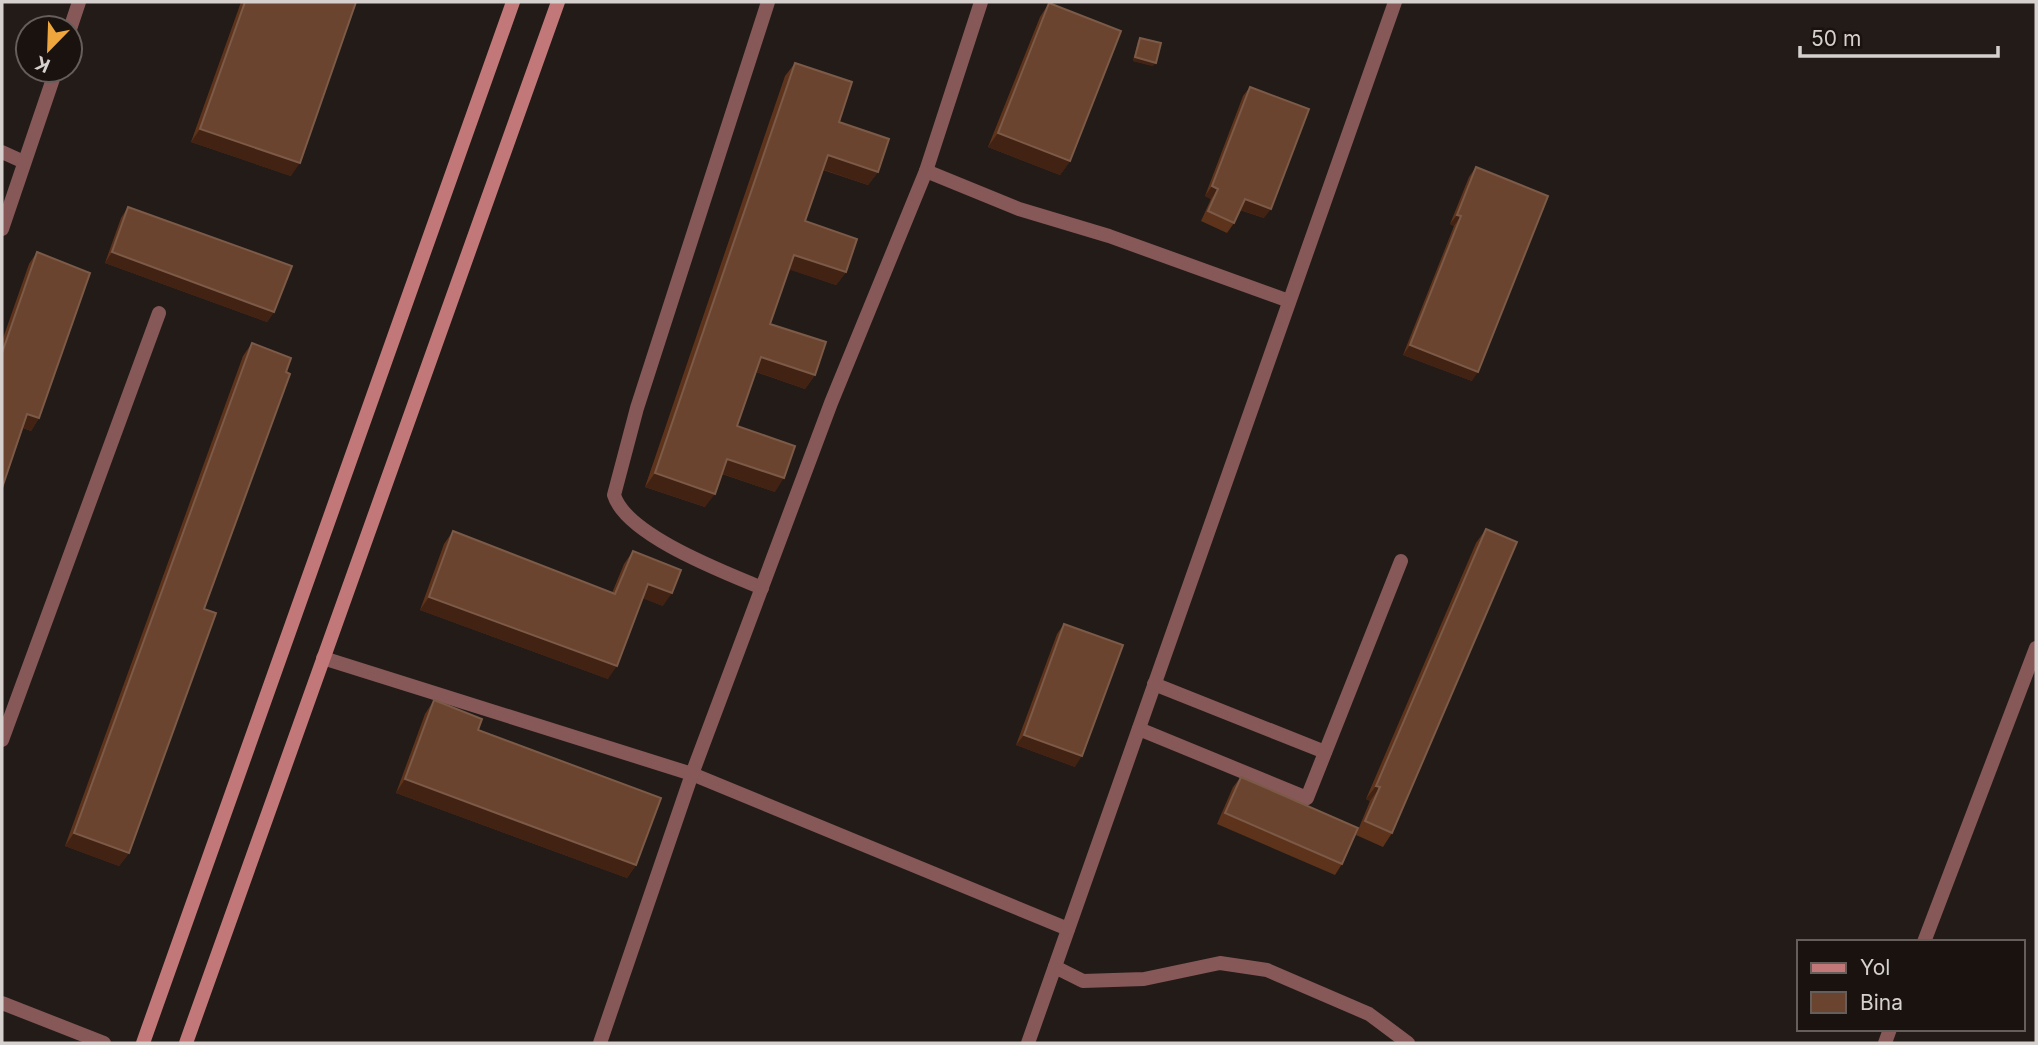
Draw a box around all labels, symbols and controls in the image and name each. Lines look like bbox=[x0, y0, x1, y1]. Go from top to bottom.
north arrow bbox=[14, 14, 84, 84]
scale bar bbox=[1800, 14, 1998, 58]
text: 50 m bbox=[1811, 26, 1861, 51]
text: K bbox=[31, 51, 53, 77]
legend bbox=[1797, 940, 2024, 1031]
text: Yol bbox=[1860, 955, 1890, 980]
text: Bina bbox=[1860, 990, 1903, 1015]

